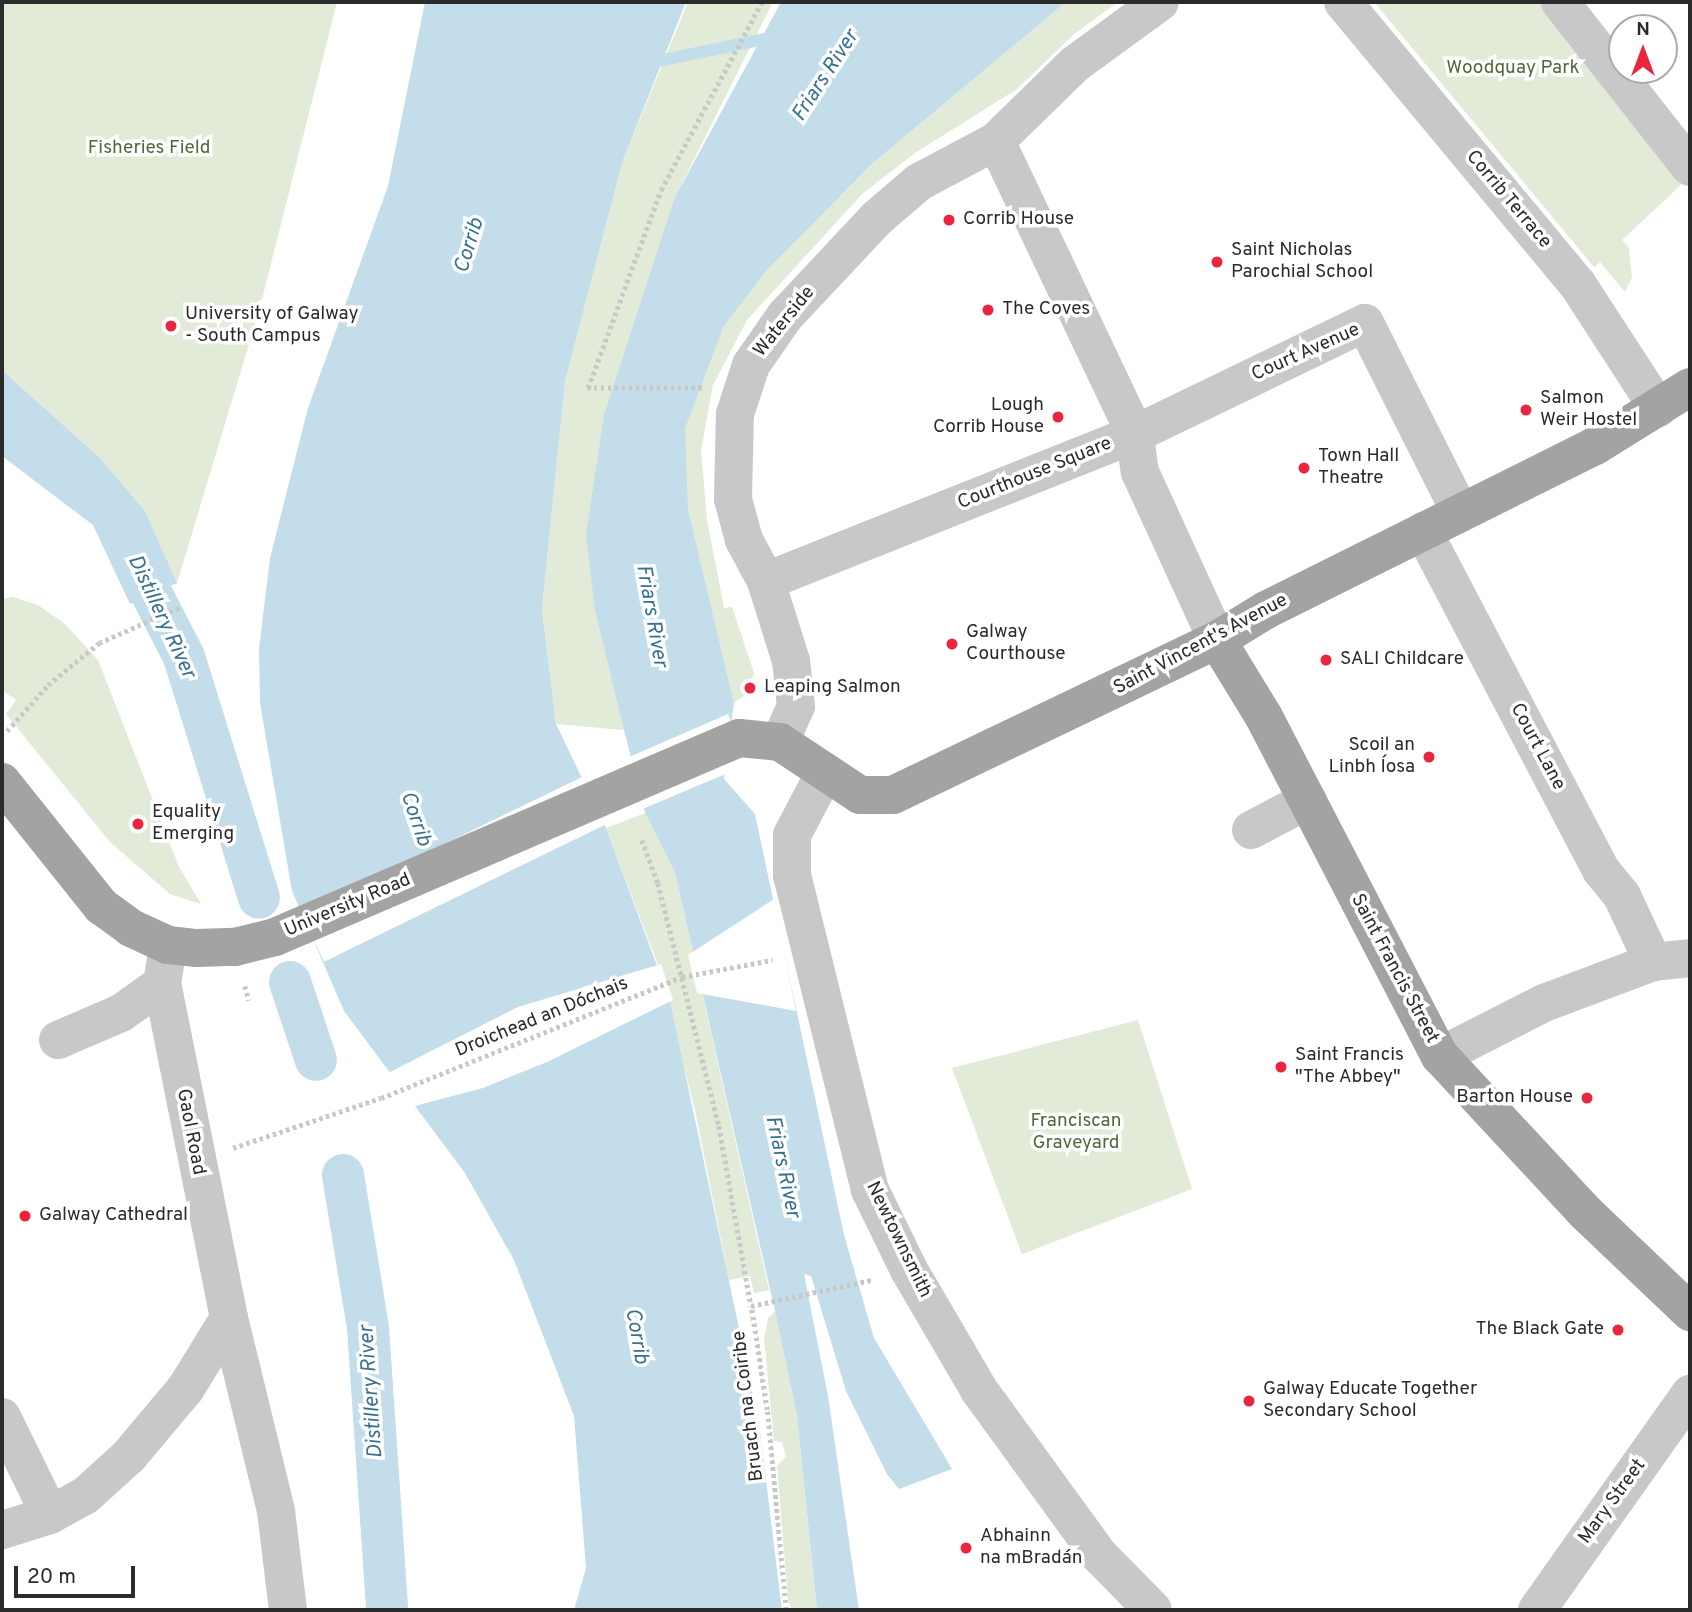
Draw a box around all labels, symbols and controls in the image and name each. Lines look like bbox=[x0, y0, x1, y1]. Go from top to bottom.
north arrow bbox=[1608, 14, 1678, 84]
text: N bbox=[1636, 18, 1650, 42]
water label: Friars River bbox=[787, 26, 865, 126]
park label: Woodquay Park bbox=[1446, 58, 1580, 80]
park label: Fisheries Field bbox=[88, 138, 210, 160]
street label: Corrib Terrace bbox=[1460, 146, 1556, 254]
place label: Corrib House bbox=[963, 209, 1074, 231]
marker: Corrib House bbox=[941, 212, 957, 228]
water label: Corrib bbox=[450, 216, 490, 276]
place label: Saint Nicholas Parochial School bbox=[1231, 240, 1373, 284]
marker: Saint Nicholas Parochial School bbox=[1209, 254, 1225, 270]
street label: Waterside bbox=[750, 282, 820, 362]
place label: The Coves bbox=[1002, 299, 1090, 321]
marker: The Coves bbox=[980, 302, 996, 318]
place label: University of Galway - South Campus bbox=[185, 304, 359, 348]
marker: University of Galway - South Campus bbox=[163, 318, 179, 334]
street label: Court Avenue bbox=[1248, 319, 1364, 387]
place label: Salmon Weir Hostel bbox=[1540, 388, 1637, 432]
place label: Lough Corrib House bbox=[933, 395, 1044, 439]
marker: Salmon Weir Hostel bbox=[1518, 402, 1534, 418]
marker: Lough Corrib House bbox=[1050, 409, 1066, 425]
street label: Courthouse Square bbox=[955, 433, 1115, 515]
place label: Town Hall Theatre bbox=[1318, 446, 1399, 490]
marker: Town Hall Theatre bbox=[1296, 460, 1312, 476]
water label: Distillery River bbox=[121, 551, 201, 683]
water label: Friars River bbox=[630, 563, 672, 669]
street label: Saint Vincent's Avenue bbox=[1110, 589, 1292, 701]
place label: Galway Courthouse bbox=[966, 622, 1066, 666]
marker: Galway Courthouse bbox=[944, 636, 960, 652]
place label: SALI Childcare bbox=[1340, 649, 1464, 671]
marker: SALI Childcare bbox=[1318, 652, 1334, 668]
place label: Leaping Salmon bbox=[764, 677, 901, 699]
marker: Leaping Salmon bbox=[742, 680, 758, 696]
street label: Court Lane bbox=[1505, 700, 1569, 794]
place label: Scoil an Linbh Íosa bbox=[1328, 735, 1415, 779]
marker: Scoil an Linbh Íosa bbox=[1421, 749, 1437, 765]
water label: Corrib bbox=[394, 788, 436, 850]
place label: Equality Emerging bbox=[152, 802, 234, 846]
marker: Equality Emerging bbox=[130, 816, 146, 832]
street label: University Road bbox=[281, 869, 415, 943]
street label: Saint Francis Street bbox=[1345, 890, 1443, 1048]
street label: Droichead an Dóchais bbox=[452, 973, 632, 1063]
place label: Saint Francis "The Abbey" bbox=[1295, 1045, 1404, 1089]
marker: Saint Francis "The Abbey" bbox=[1273, 1059, 1289, 1075]
street label: Gaol Road bbox=[170, 1087, 210, 1177]
place label: Barton House bbox=[1456, 1087, 1573, 1109]
marker: Barton House bbox=[1579, 1090, 1595, 1106]
park label: Franciscan Graveyard bbox=[1031, 1111, 1121, 1155]
water label: Friars River bbox=[759, 1114, 805, 1220]
street label: Newtownsmith bbox=[860, 1178, 936, 1302]
place label: Galway Cathedral bbox=[39, 1205, 188, 1227]
marker: Galway Cathedral bbox=[17, 1208, 33, 1224]
water label: Corrib bbox=[619, 1306, 653, 1366]
place label: The Black Gate bbox=[1475, 1319, 1604, 1341]
marker: The Black Gate bbox=[1610, 1322, 1626, 1338]
water label: Distillery River bbox=[355, 1325, 389, 1459]
street label: Bruach na Coiribe bbox=[728, 1329, 770, 1483]
place label: Galway Educate Together Secondary School bbox=[1263, 1379, 1478, 1423]
marker: Galway Educate Together Secondary School bbox=[1241, 1393, 1257, 1409]
street label: Mary Street bbox=[1575, 1455, 1651, 1549]
place label: Abhainn na mBradán bbox=[980, 1526, 1082, 1570]
marker: Abhainn na mBradán bbox=[958, 1540, 974, 1556]
scale bar bbox=[18, 1552, 138, 1596]
text: 20 m bbox=[27, 1564, 76, 1591]

